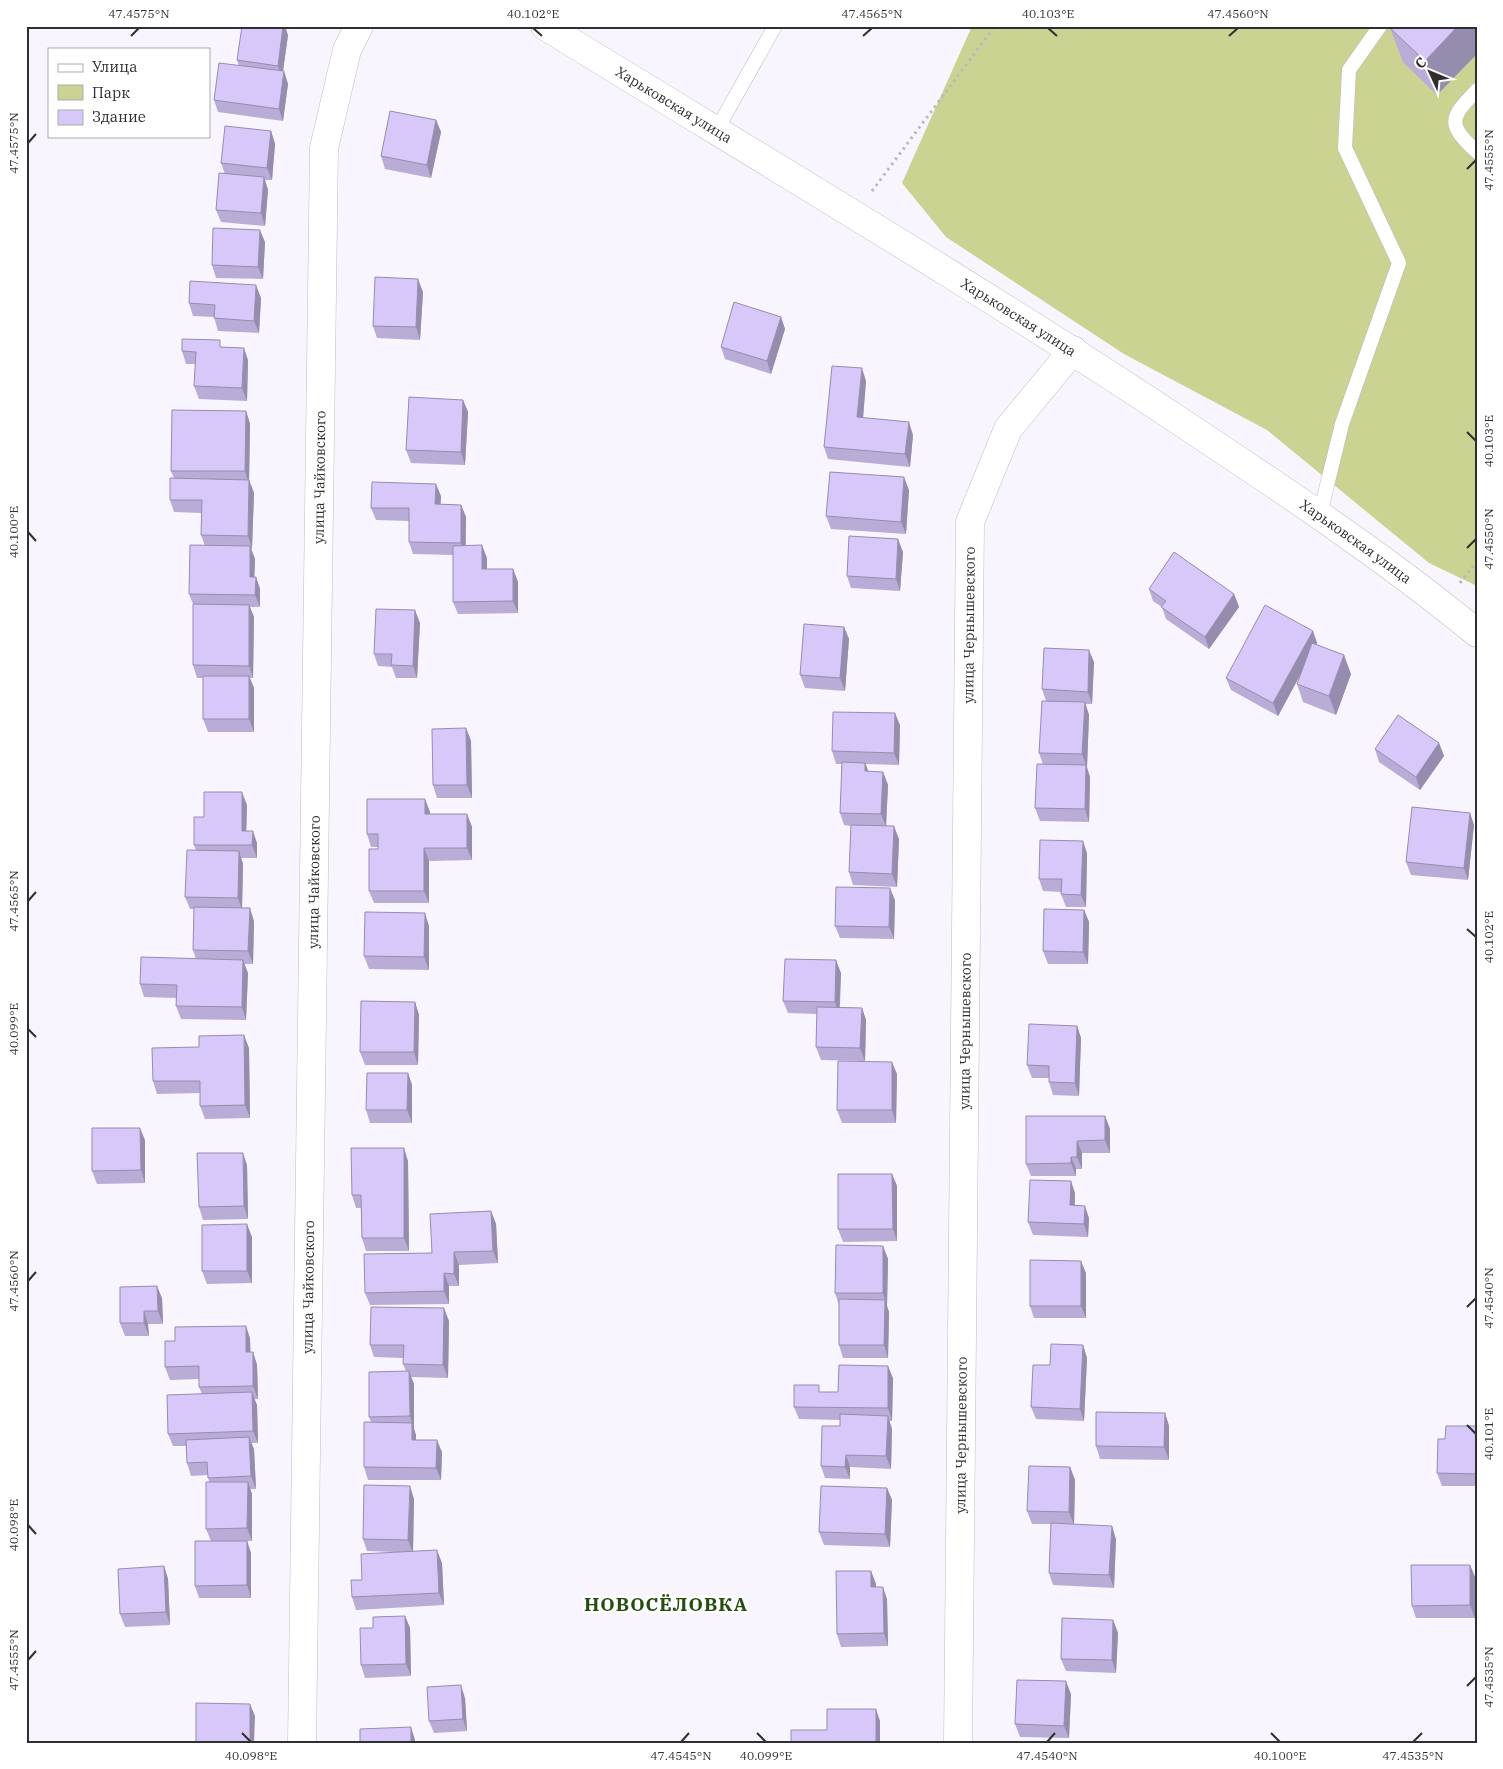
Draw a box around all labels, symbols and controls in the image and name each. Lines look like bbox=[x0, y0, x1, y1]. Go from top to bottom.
text: 47.4575°N bbox=[108, 6, 170, 21]
text: 40.102°E bbox=[507, 6, 559, 21]
text: 47.4565°N bbox=[841, 6, 903, 21]
text: 40.103°E bbox=[1022, 6, 1074, 21]
text: 47.4560°N bbox=[1207, 6, 1269, 21]
legend bbox=[48, 48, 210, 138]
north arrow bbox=[1406, 48, 1456, 98]
text: С bbox=[1411, 53, 1430, 73]
text: Улица bbox=[92, 57, 137, 76]
street label: Харьковская улица bbox=[613, 63, 736, 147]
text: Парк bbox=[92, 83, 130, 102]
text: Здание bbox=[92, 107, 146, 126]
text: 47.4575°N bbox=[6, 112, 21, 174]
text: 47.4555°N bbox=[1481, 129, 1496, 191]
street label: Харьковская улица bbox=[958, 274, 1080, 360]
street label: улица Чайковского bbox=[310, 410, 329, 544]
text: 40.103°E bbox=[1481, 415, 1496, 467]
street label: Харьковская улица bbox=[1297, 496, 1415, 588]
text: 40.100°E bbox=[6, 506, 21, 558]
text: 47.4550°N bbox=[1481, 508, 1496, 570]
street label: улица Чернышевского bbox=[959, 546, 979, 704]
street label: улица Чайковского bbox=[304, 815, 324, 949]
text: 47.4565°N bbox=[6, 870, 21, 932]
text: 40.102°E bbox=[1481, 911, 1496, 963]
street label: улица Чернышевского bbox=[955, 952, 975, 1110]
text: 40.099°E bbox=[6, 1003, 21, 1055]
street label: улица Чайковского bbox=[298, 1220, 318, 1354]
text: 47.4560°N bbox=[6, 1250, 21, 1312]
text: 47.4540°N bbox=[1481, 1267, 1496, 1329]
street label: улица Чернышевского bbox=[951, 1356, 971, 1514]
text: 40.101°E bbox=[1481, 1408, 1496, 1460]
text: 40.098°E bbox=[6, 1499, 21, 1551]
district label: НОВОСЁЛОВКА bbox=[584, 1592, 748, 1616]
text: 47.4555°N bbox=[6, 1629, 21, 1691]
text: 47.4535°N bbox=[1481, 1646, 1496, 1708]
text: 40.098°E bbox=[225, 1748, 277, 1763]
text: 47.4545°N bbox=[650, 1748, 712, 1763]
text: 40.099°E bbox=[740, 1748, 792, 1763]
text: 47.4540°N bbox=[1016, 1748, 1078, 1763]
text: 40.100°E bbox=[1254, 1748, 1306, 1763]
text: 47.4535°N bbox=[1382, 1748, 1444, 1763]

